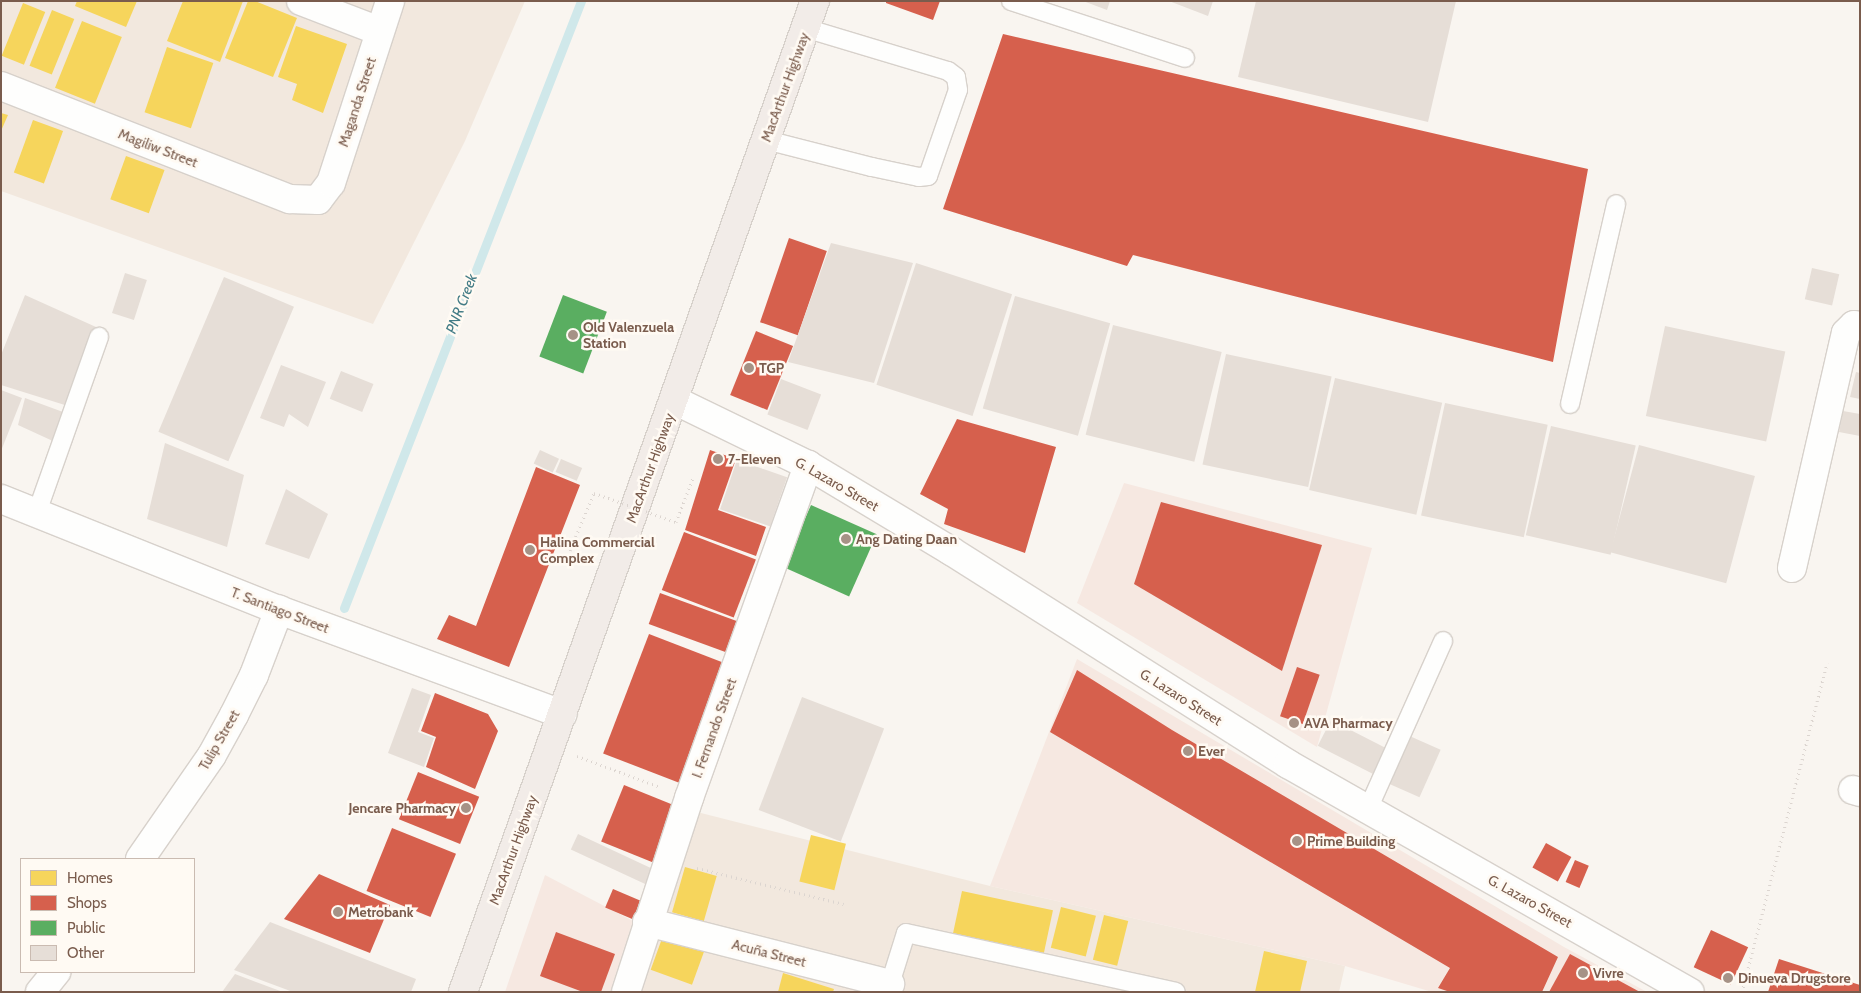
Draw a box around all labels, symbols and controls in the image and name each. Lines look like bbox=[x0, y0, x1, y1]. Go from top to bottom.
street label: MacArthur Highway bbox=[757, 30, 813, 144]
street label: Maganda Street bbox=[335, 55, 379, 149]
street label: Magiliw Street bbox=[116, 125, 200, 171]
water label: PNR Creek bbox=[442, 272, 482, 336]
place label: Old Valenzuela Station bbox=[583, 319, 674, 352]
marker: Old Valenzuela Station bbox=[567, 329, 579, 341]
place label: TGP bbox=[759, 360, 784, 376]
marker: TGP bbox=[743, 362, 755, 374]
street label: MacArthur Highway bbox=[622, 411, 678, 525]
place label: 7-Eleven bbox=[728, 451, 781, 467]
marker: 7-Eleven bbox=[712, 453, 724, 465]
street label: G. Lazaro Street bbox=[792, 453, 882, 515]
place label: Ang Dating Daan bbox=[856, 531, 957, 547]
marker: Ang Dating Daan bbox=[840, 533, 852, 545]
place label: Halina Commercial Complex bbox=[540, 534, 655, 566]
marker: Halina Commercial Complex bbox=[524, 544, 536, 556]
street label: T. Santiago Street bbox=[229, 584, 331, 636]
street label: G. Lazaro Street bbox=[1137, 665, 1225, 729]
street label: I. Fernando Street bbox=[688, 676, 740, 780]
street label: Tulip Street bbox=[195, 707, 243, 773]
place label: AVA Pharmacy bbox=[1304, 715, 1393, 731]
marker: AVA Pharmacy bbox=[1288, 717, 1300, 729]
place label: Ever bbox=[1198, 743, 1225, 759]
marker: Ever bbox=[1182, 745, 1194, 757]
street label: MacArthur Highway bbox=[485, 793, 541, 907]
place label: Jencare Pharmacy bbox=[349, 800, 456, 816]
marker: Jencare Pharmacy bbox=[460, 802, 472, 814]
place label: Prime Building bbox=[1307, 833, 1395, 849]
marker: Prime Building bbox=[1291, 835, 1303, 847]
legend bbox=[20, 858, 195, 973]
text: Homes bbox=[67, 869, 113, 887]
street label: G. Lazaro Street bbox=[1485, 871, 1575, 931]
text: Shops bbox=[67, 894, 107, 912]
place label: Metrobank bbox=[348, 904, 413, 920]
marker: Metrobank bbox=[332, 906, 344, 918]
text: Public bbox=[67, 919, 105, 937]
street label: Acuña Street bbox=[730, 936, 808, 970]
text: Other bbox=[67, 944, 104, 962]
place label: Vivre bbox=[1593, 965, 1624, 981]
marker: Vivre bbox=[1577, 967, 1589, 979]
place label: Dinueva Drugstore bbox=[1738, 970, 1851, 986]
marker: Dinueva Drugstore bbox=[1722, 972, 1734, 984]

